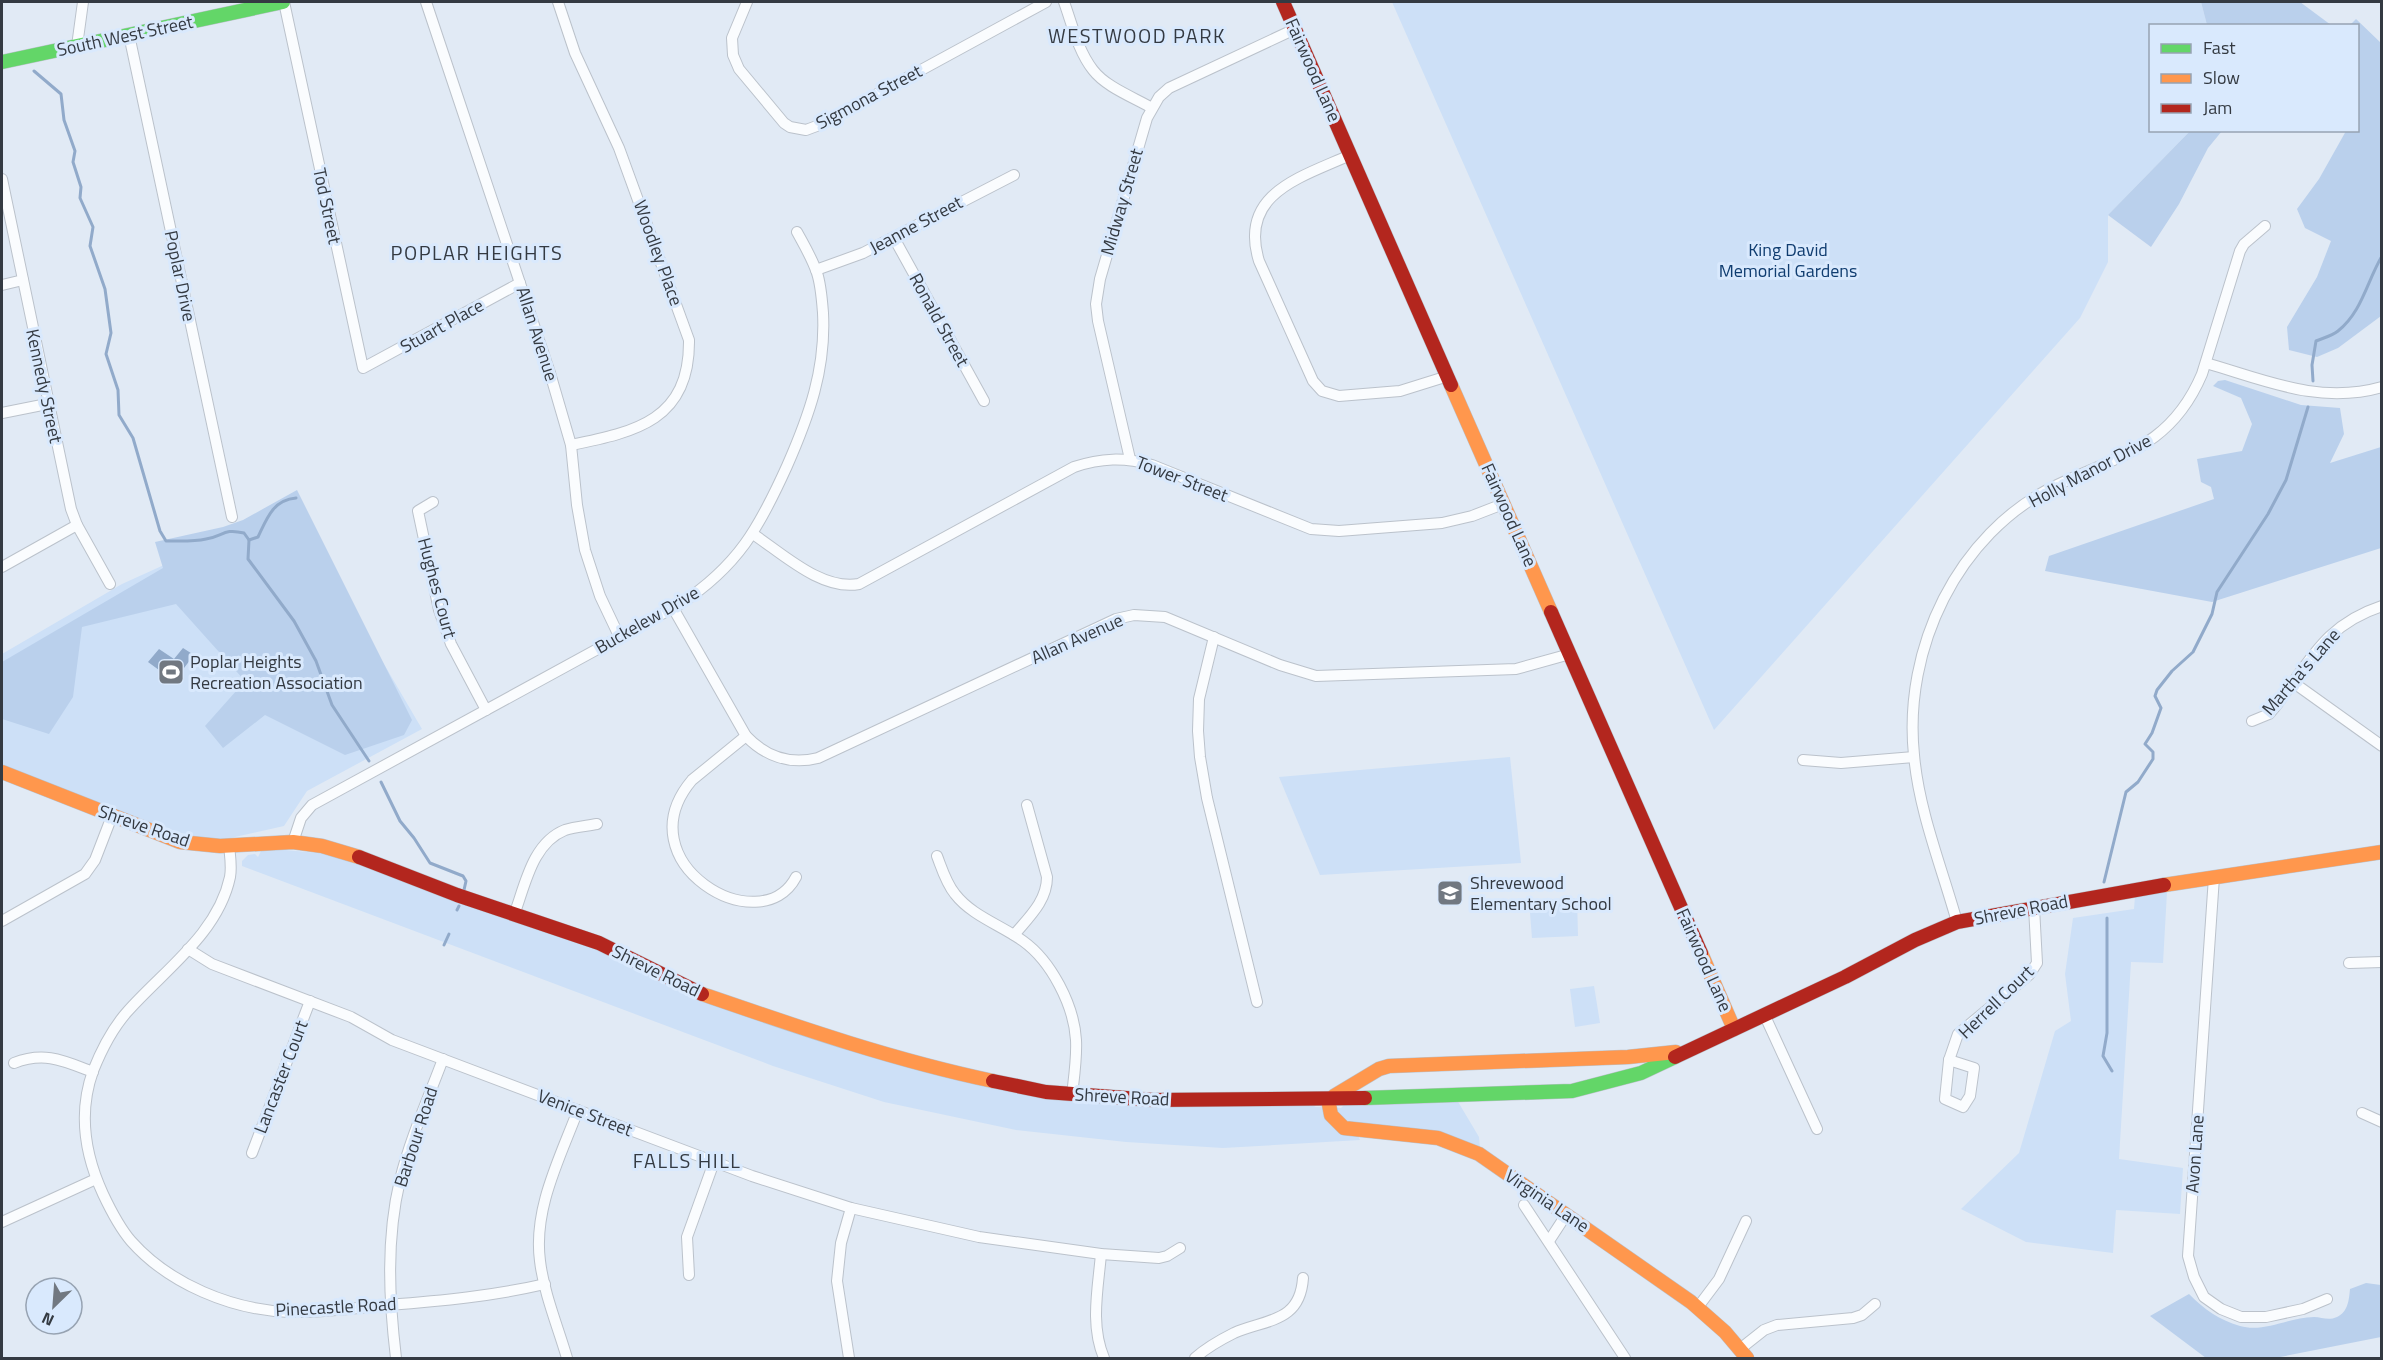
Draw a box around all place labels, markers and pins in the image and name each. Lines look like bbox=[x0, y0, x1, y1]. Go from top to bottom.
place label: Poplar Heights Recreation Association bbox=[190, 648, 363, 696]
sports icon: Poplar Heights Recreation Association bbox=[156, 657, 186, 687]
place label: Shrevewood Elementary School bbox=[1470, 869, 1612, 917]
school or university icon: Shrevewood Elementary School bbox=[1435, 878, 1465, 908]

